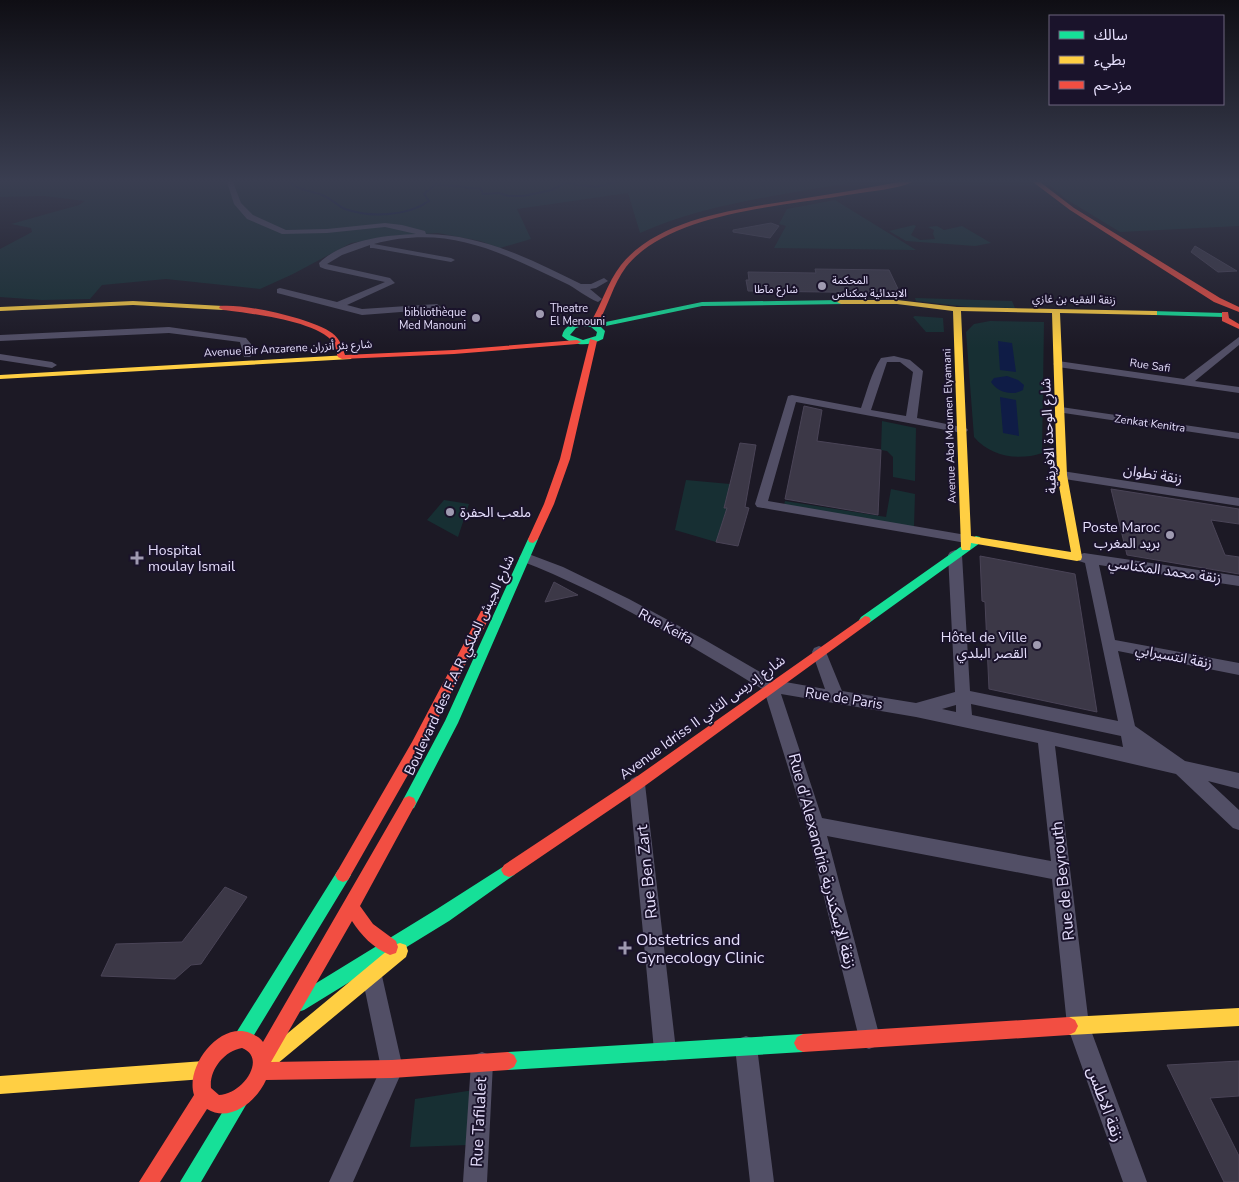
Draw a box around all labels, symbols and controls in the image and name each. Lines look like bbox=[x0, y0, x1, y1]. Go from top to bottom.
legend bbox=[1049, 15, 1224, 105]
text: سالك bbox=[1094, 25, 1128, 45]
text: بطيء bbox=[1094, 50, 1126, 71]
text: مزدحم bbox=[1094, 75, 1132, 96]
place label: المحكمة الابتدائية بمكناس bbox=[832, 273, 907, 301]
marker: المحكمة الابتدائية بمكناس bbox=[816, 280, 828, 292]
street label: شارع مآطا bbox=[754, 282, 798, 297]
street label: زنقة الفقيه بن غازي bbox=[1032, 291, 1116, 309]
place label: Theatre El Menouni bbox=[550, 301, 605, 329]
place label: bibliothèque Med Manouni bbox=[399, 305, 466, 333]
marker: Theatre El Menouni bbox=[534, 308, 546, 320]
marker: bibliothèque Med Manouni bbox=[470, 312, 482, 324]
street label: Avenue Bir Anzarene شارع بئر أنزران bbox=[203, 337, 373, 360]
street label: Avenue Abd Moumen Elyamani bbox=[939, 348, 960, 504]
street label: Rue Safi bbox=[1129, 355, 1171, 376]
street label: شارع الوحدة الافريقية bbox=[1036, 378, 1062, 494]
street label: Zenkat Kenitra bbox=[1114, 411, 1186, 436]
street label: زنقة تطوان bbox=[1122, 460, 1184, 489]
place label: ملعب الحفرة bbox=[460, 503, 531, 522]
marker: ملعب الحفرة bbox=[444, 506, 456, 518]
place label: Poste Maroc بريد المغرب bbox=[1083, 518, 1161, 553]
marker: Poste Maroc بريد المغرب bbox=[1164, 529, 1176, 541]
place label: Hospital moulay Ismail bbox=[148, 541, 236, 576]
marker: Hospital moulay Ismail bbox=[130, 551, 144, 565]
street label: Boulevard des F.A.R شارع الجيش الملكي bbox=[400, 552, 520, 779]
street label: زنقة محمد المكناسي bbox=[1107, 553, 1222, 589]
street label: Rue Keifa bbox=[635, 604, 697, 649]
place label: Hôtel de Ville القصر البلدي bbox=[941, 628, 1027, 664]
marker: Hôtel de Ville القصر البلدي bbox=[1031, 639, 1043, 651]
street label: زنقة انتسيرابي bbox=[1134, 640, 1214, 674]
street label: Avenue Idriss II شارع إدريس الثاني bbox=[616, 651, 790, 785]
street label: Rue de Paris bbox=[804, 683, 884, 714]
street label: Rue d'Alexandrie زنقة الإسكندرية bbox=[783, 751, 861, 972]
street label: Rue de Beyrouth bbox=[1046, 820, 1080, 942]
street label: Rue Ben Zart bbox=[631, 823, 663, 920]
place label: Obstetrics and Gynecology Clinic bbox=[636, 929, 765, 969]
marker: Obstetrics and Gynecology Clinic bbox=[618, 941, 632, 955]
street label: زنقة الاطلس bbox=[1081, 1064, 1129, 1145]
street label: Rue Tafilalet bbox=[466, 1076, 492, 1168]

